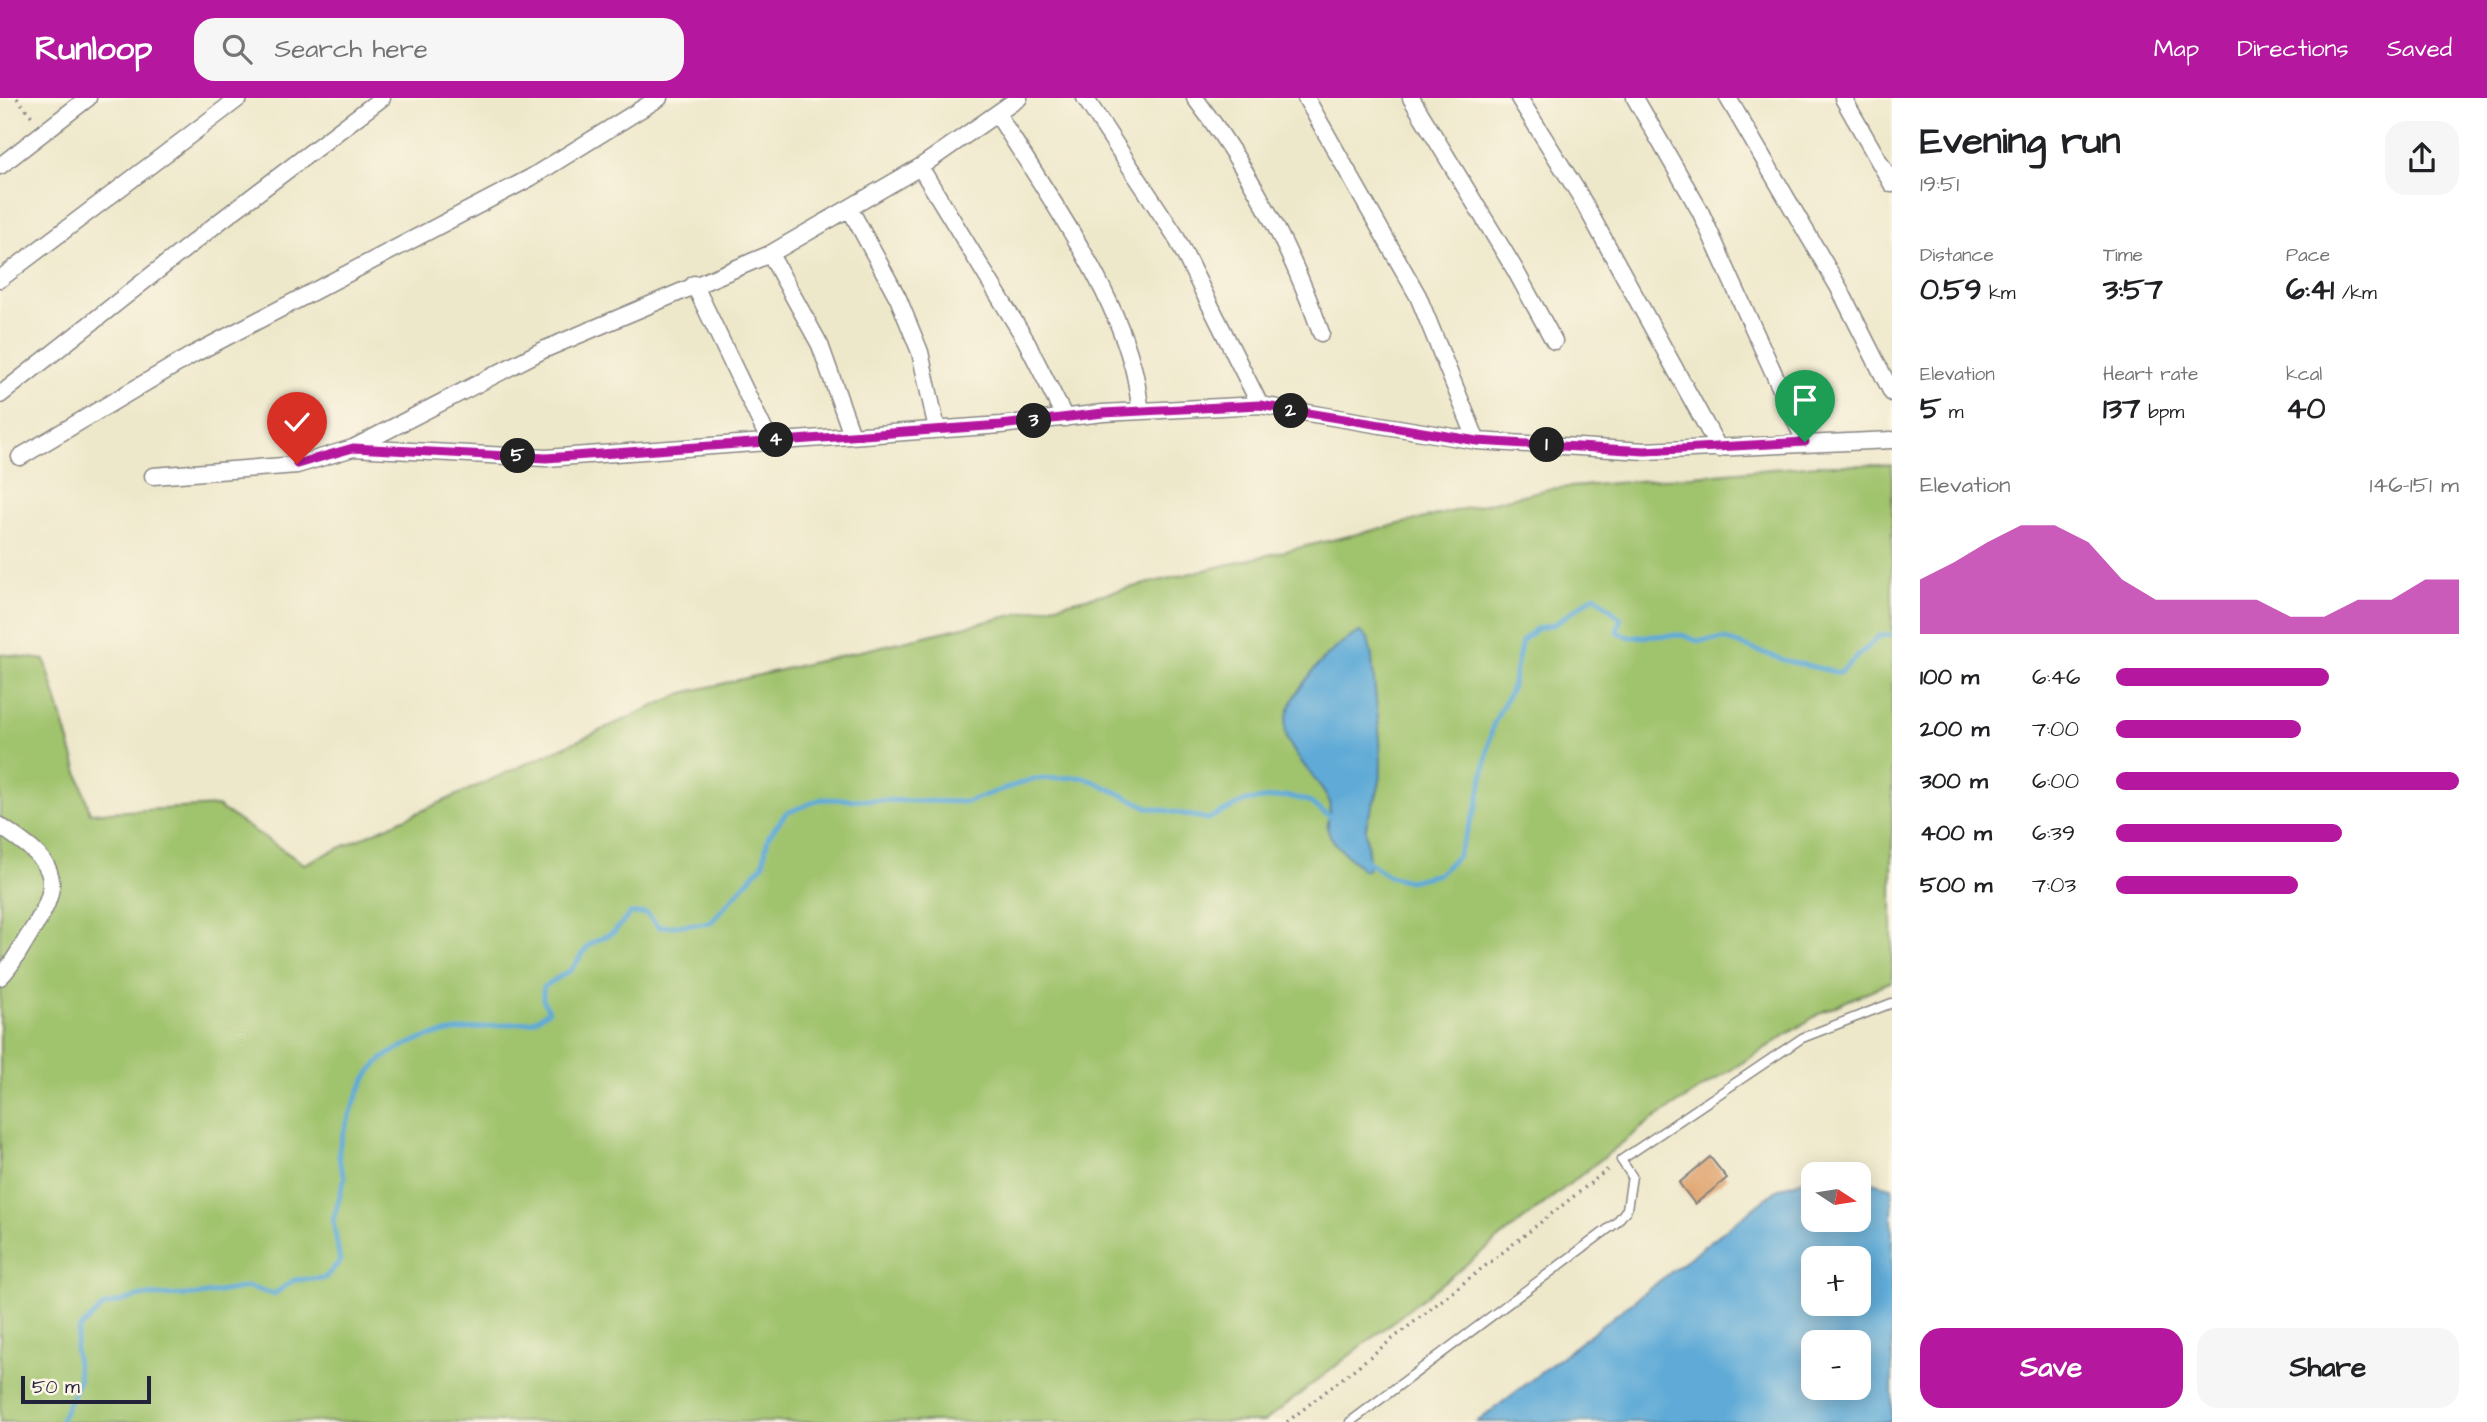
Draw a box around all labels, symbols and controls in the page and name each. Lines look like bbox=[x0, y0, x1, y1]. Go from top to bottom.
search box bbox=[194, 18, 684, 81]
text: Runloop bbox=[35, 26, 152, 72]
icon: search bbox=[218, 30, 256, 68]
text: Search here bbox=[274, 31, 428, 67]
text: Map bbox=[2154, 32, 2199, 66]
text: Directions bbox=[2237, 32, 2349, 66]
text: Saved bbox=[2387, 32, 2452, 66]
text: Evening run bbox=[1920, 116, 2121, 168]
button: share bbox=[2385, 121, 2459, 195]
text: 19:51 bbox=[1920, 168, 1959, 200]
text: Distance bbox=[1920, 242, 1994, 269]
text: Time bbox=[2103, 242, 2143, 269]
text: Pace bbox=[2286, 242, 2330, 269]
text: 0.59 bbox=[1920, 269, 1981, 311]
text: 3:57 bbox=[2103, 269, 2163, 311]
text: 6:41 bbox=[2286, 269, 2334, 311]
text: km bbox=[1981, 280, 2016, 307]
text: /km bbox=[2334, 280, 2377, 307]
text: Elevation bbox=[1920, 361, 1995, 388]
text: Heart rate bbox=[2103, 361, 2198, 388]
text: kcal bbox=[2286, 361, 2322, 388]
pin bbox=[1775, 370, 1835, 442]
icon: arrive bbox=[1786, 381, 1824, 419]
text: 5 bbox=[1920, 388, 1941, 430]
text: 137 bbox=[2103, 388, 2141, 430]
text: 40 bbox=[2286, 388, 2325, 430]
pin bbox=[267, 392, 327, 464]
pin: 2 bbox=[1274, 394, 1308, 428]
text: 2 bbox=[1285, 397, 1296, 424]
text: m bbox=[1941, 399, 1964, 426]
text: bpm bbox=[2141, 399, 2184, 426]
icon: check bbox=[278, 403, 316, 441]
pin: 3 bbox=[1016, 404, 1052, 438]
text: 3 bbox=[1029, 407, 1038, 434]
pin: 4 bbox=[758, 422, 794, 458]
text: 4 bbox=[769, 426, 782, 453]
pin: 1 bbox=[1530, 428, 1564, 462]
text: 1 bbox=[1545, 431, 1548, 458]
pin: 5 bbox=[500, 438, 536, 474]
text: 5 bbox=[511, 442, 524, 469]
text: Elevation bbox=[1920, 469, 2011, 501]
text: 146–151 m bbox=[2370, 469, 2459, 501]
text: 100 m bbox=[1920, 661, 1979, 693]
text: 6:46 bbox=[2032, 661, 2080, 693]
text: 200 m bbox=[1920, 713, 1989, 745]
text: 7:00 bbox=[2032, 713, 2079, 745]
text: 300 m bbox=[1920, 765, 1988, 797]
text: 6:00 bbox=[2032, 765, 2079, 797]
text: 400 m bbox=[1920, 817, 1992, 849]
text: 6:39 bbox=[2032, 817, 2075, 849]
text: 500 m bbox=[1920, 869, 1992, 901]
text: 7:03 bbox=[2032, 869, 2076, 901]
north arrow bbox=[1801, 1162, 1871, 1232]
map controls bbox=[1801, 1162, 1871, 1400]
button: + bbox=[1801, 1246, 1871, 1316]
button: Save bbox=[1920, 1328, 2183, 1408]
button: Share bbox=[2197, 1328, 2459, 1408]
button: − bbox=[1801, 1330, 1871, 1400]
scale bar bbox=[21, 1373, 150, 1405]
text: 50 m bbox=[32, 1374, 80, 1401]

